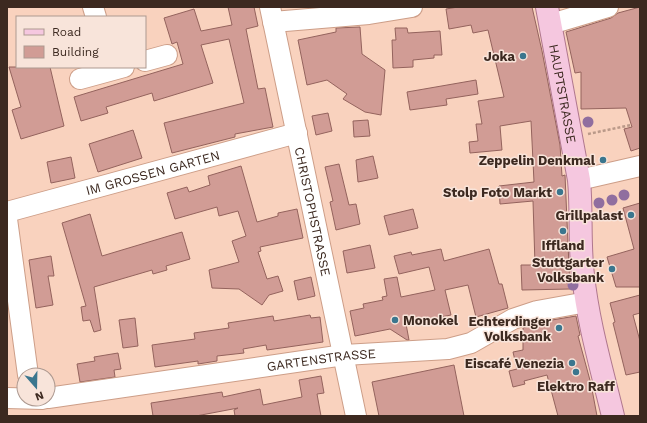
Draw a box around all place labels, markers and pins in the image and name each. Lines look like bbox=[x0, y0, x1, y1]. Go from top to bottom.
place label: Joka bbox=[484, 49, 515, 64]
marker: Joka bbox=[518, 51, 528, 61]
place label: Zeppelin Denkmal bbox=[479, 153, 596, 168]
marker: Zeppelin Denkmal bbox=[598, 155, 608, 165]
place label: Stolp Foto Markt bbox=[443, 185, 552, 200]
marker: Stolp Foto Markt bbox=[555, 187, 565, 197]
place label: Grillpalast bbox=[556, 208, 623, 223]
marker: Grillpalast bbox=[626, 210, 636, 220]
marker: Iffland bbox=[558, 226, 568, 236]
place label: Iffland bbox=[542, 238, 584, 253]
place label: Stuttgarter Volksbank bbox=[532, 255, 605, 285]
marker: Stuttgarter Volksbank bbox=[607, 264, 617, 274]
place label: Monokel bbox=[403, 313, 459, 328]
place label: Echterdinger Volksbank bbox=[468, 314, 552, 344]
marker: Monokel bbox=[390, 315, 400, 325]
marker: Echterdinger Volksbank bbox=[554, 323, 564, 333]
place label: Eiscafé Venezia bbox=[465, 356, 564, 371]
marker: Eiscafé Venezia bbox=[567, 358, 577, 368]
marker: Elektro Raff bbox=[571, 367, 581, 377]
place label: Elektro Raff bbox=[537, 379, 615, 394]

